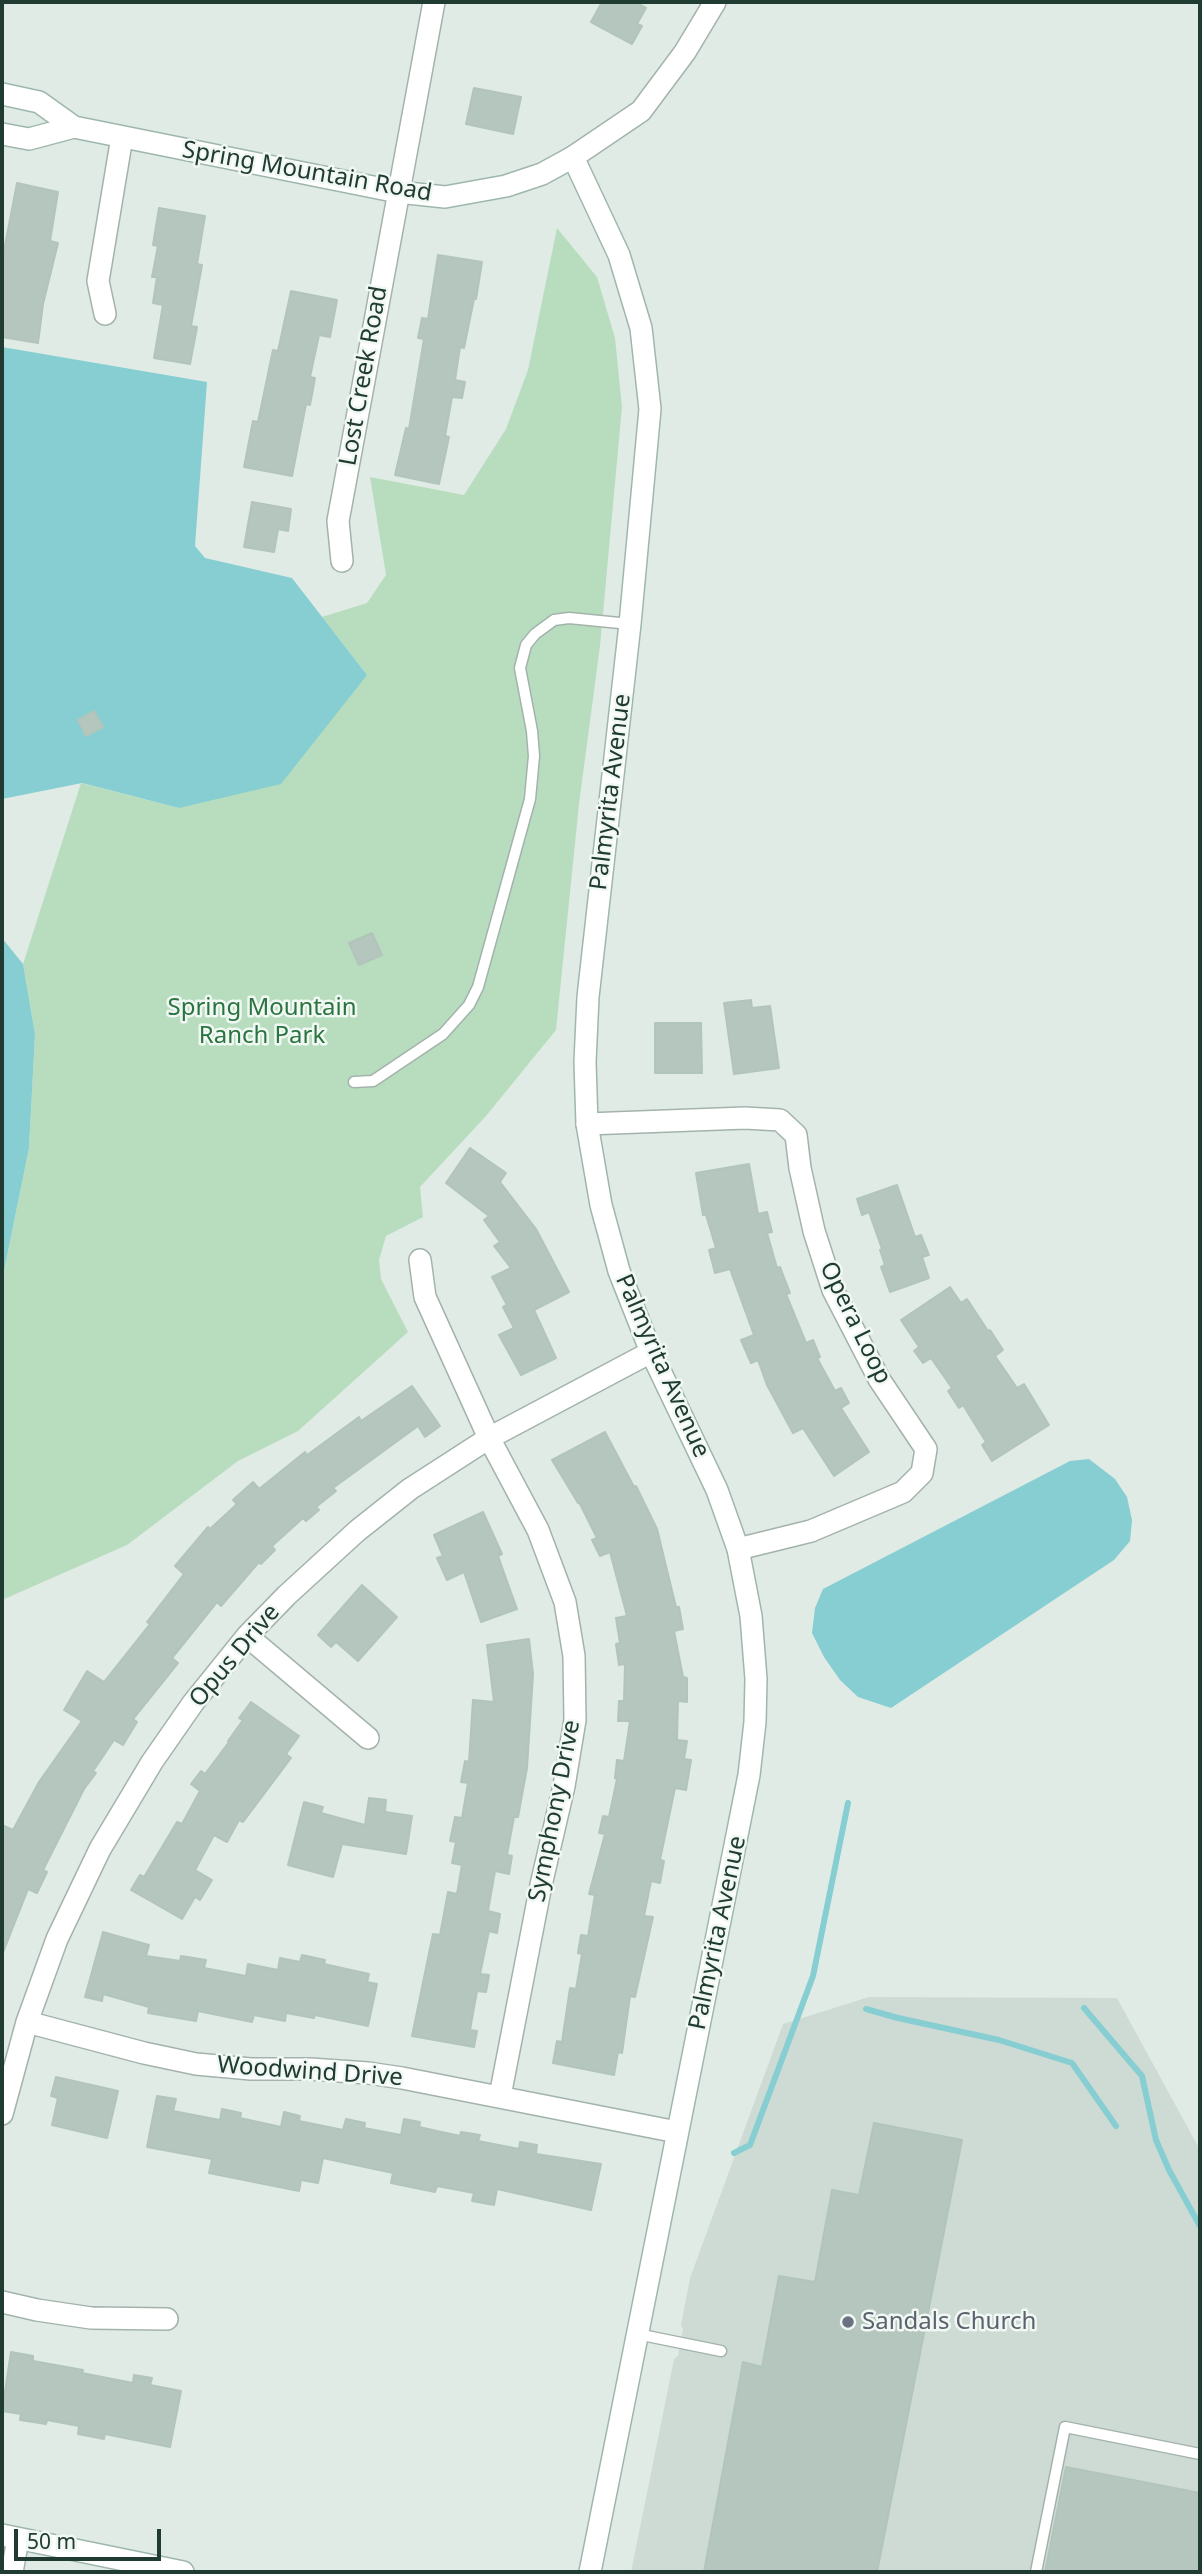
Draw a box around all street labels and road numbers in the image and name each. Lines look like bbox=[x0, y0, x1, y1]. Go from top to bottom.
street label: Spring Mountain Road bbox=[180, 136, 434, 208]
street label: Lost Creek Road bbox=[334, 284, 394, 468]
street label: Palmyrita Avenue bbox=[585, 692, 637, 892]
street label: Opera Loop bbox=[813, 1257, 897, 1389]
street label: Palmyrita Avenue bbox=[609, 1270, 715, 1462]
street label: Opus Drive bbox=[184, 1599, 286, 1713]
street label: Symphony Drive bbox=[523, 1718, 587, 1904]
street label: Palmyrita Avenue bbox=[683, 1833, 753, 2033]
street label: Woodwind Drive bbox=[216, 2051, 404, 2093]

